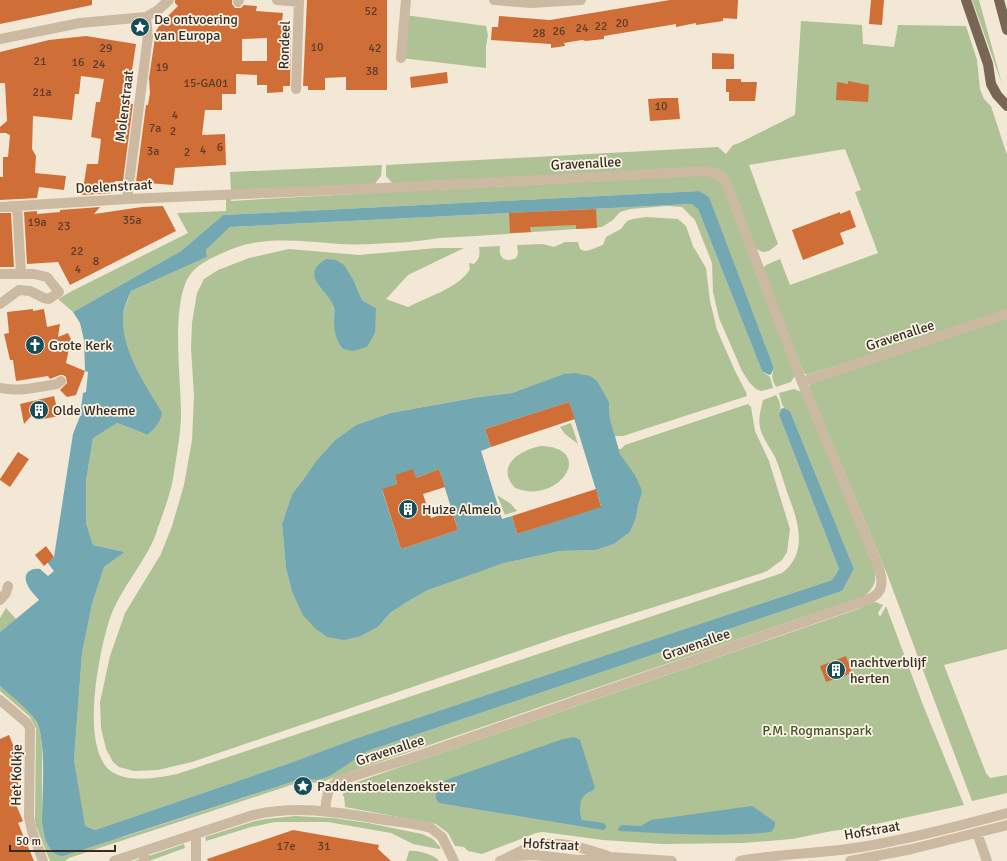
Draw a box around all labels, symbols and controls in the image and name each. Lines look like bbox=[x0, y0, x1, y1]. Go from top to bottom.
house number: 52 bbox=[365, 4, 377, 19]
place label: De ontvoering van Europa bbox=[154, 11, 238, 44]
place icon: De ontvoering van Europa bbox=[129, 16, 151, 38]
house number: 20 bbox=[616, 16, 628, 31]
house number: 22 bbox=[595, 19, 607, 34]
street label: Rondeel bbox=[275, 20, 294, 70]
house number: 24 bbox=[576, 21, 589, 36]
house number: 26 bbox=[553, 24, 565, 39]
house number: 28 bbox=[533, 26, 545, 41]
house number: 10 bbox=[311, 40, 323, 55]
house number: 29 bbox=[100, 41, 112, 56]
house number: 42 bbox=[369, 41, 381, 56]
house number: 21 bbox=[34, 54, 46, 69]
house number: 16 bbox=[72, 55, 84, 70]
house number: 24 bbox=[93, 57, 106, 72]
house number: 19 bbox=[156, 60, 168, 75]
house number: 38 bbox=[366, 64, 378, 79]
street label: Molenstraat bbox=[112, 69, 137, 143]
house number: 15-GA01 bbox=[183, 76, 229, 91]
house number: 21a bbox=[32, 85, 52, 100]
house number: 10 bbox=[655, 99, 667, 114]
house number: 4 bbox=[172, 108, 179, 123]
house number: 7a bbox=[149, 121, 161, 136]
house number: 2 bbox=[170, 124, 176, 139]
house number: 6 bbox=[217, 140, 223, 155]
house number: 4 bbox=[200, 143, 207, 158]
house number: 3a bbox=[147, 144, 159, 159]
house number: 2 bbox=[184, 145, 190, 160]
street label: Gravenallee bbox=[550, 153, 622, 174]
street label: Doelenstraat bbox=[75, 176, 153, 197]
house number: 35a bbox=[122, 213, 142, 228]
house number: 19a bbox=[27, 215, 47, 230]
house number: 23 bbox=[58, 219, 70, 234]
house number: 22 bbox=[71, 244, 83, 259]
house number: 8 bbox=[93, 254, 99, 269]
house number: 4 bbox=[75, 262, 82, 277]
street label: Gravenallee bbox=[864, 316, 936, 355]
church icon: Grote Kerk bbox=[24, 334, 46, 356]
place label: Grote Kerk bbox=[49, 337, 112, 354]
building icon: Olde Wheeme bbox=[28, 399, 50, 421]
place label: Olde Wheeme bbox=[53, 402, 135, 419]
building icon: Huize Almelo bbox=[397, 498, 419, 520]
place label: Huize Almelo bbox=[422, 501, 501, 518]
street label: Gravenallee bbox=[660, 625, 732, 664]
place label: nachtverblijf herten bbox=[850, 654, 927, 687]
building icon: nachtverblijf herten bbox=[825, 659, 847, 681]
park label: P.M. Rogmanspark bbox=[762, 722, 872, 739]
street label: Gravenallee bbox=[354, 731, 426, 770]
street label: Het Kolkje bbox=[7, 744, 26, 806]
place icon: Paddenstoelenzoekster bbox=[292, 775, 314, 797]
place label: Paddenstoelenzoekster bbox=[317, 778, 456, 795]
street label: Hofstraat bbox=[843, 817, 901, 844]
scale bar bbox=[10, 827, 115, 853]
text: 50 m bbox=[16, 834, 41, 849]
street label: Hofstraat bbox=[522, 835, 580, 854]
house number: 17e bbox=[277, 839, 295, 854]
house number: 31 bbox=[318, 839, 330, 854]

